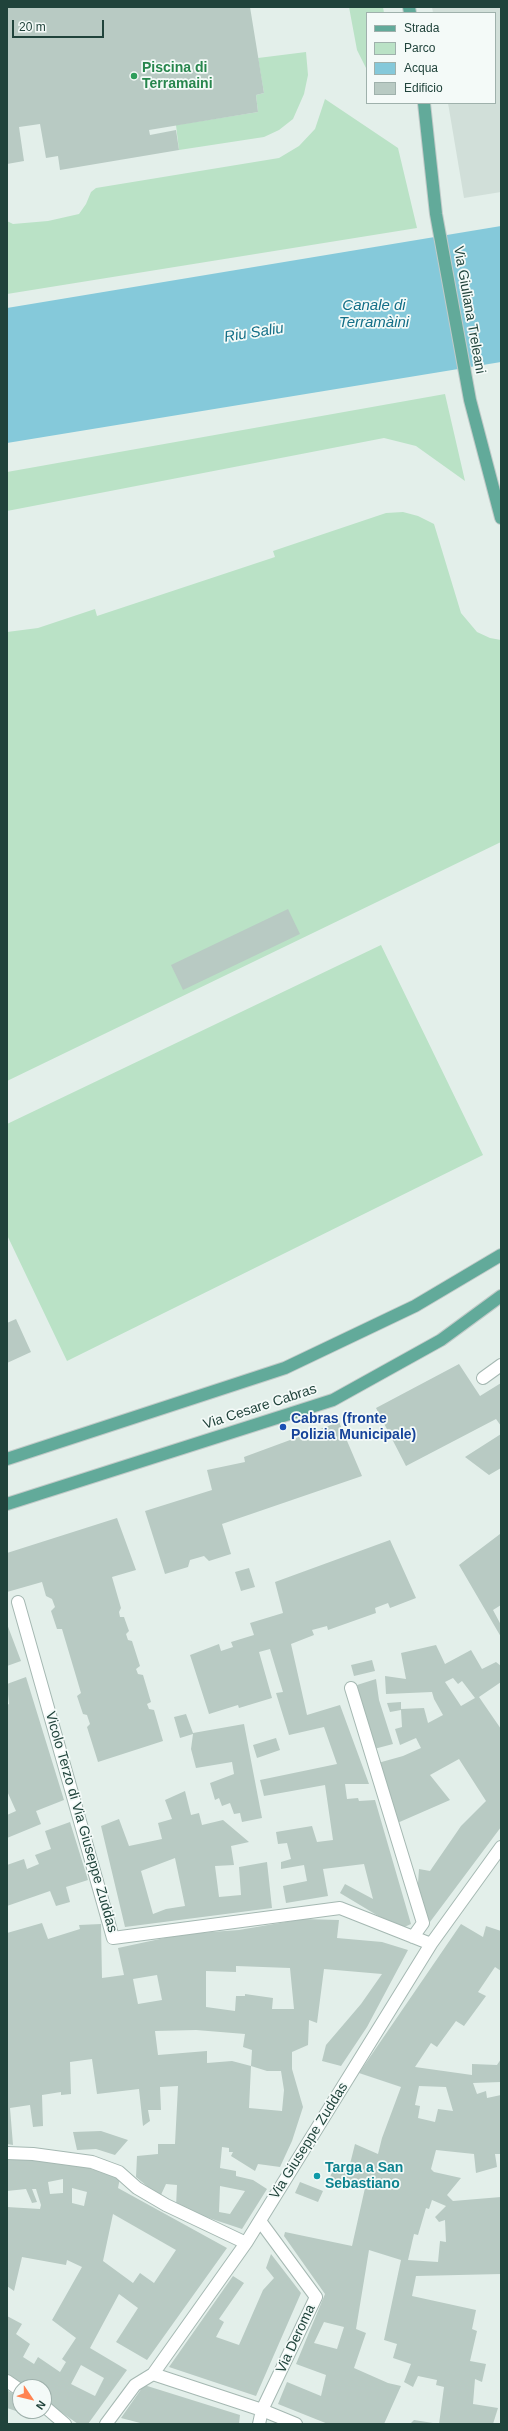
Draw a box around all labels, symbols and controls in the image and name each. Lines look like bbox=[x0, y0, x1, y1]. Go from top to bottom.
scale bar bbox=[14, 12, 106, 38]
legend bbox=[366, 12, 496, 104]
text: 20 m bbox=[19, 20, 46, 34]
text: Strada bbox=[404, 21, 439, 35]
text: Parco bbox=[404, 41, 435, 55]
place label: Piscina di Terramaini bbox=[142, 60, 213, 92]
text: Acqua bbox=[404, 61, 438, 75]
marker: Piscina di Terramaini bbox=[129, 71, 139, 81]
text: Edificio bbox=[404, 81, 443, 95]
street label: Via Giuliana Treleani bbox=[450, 245, 488, 375]
water label: Canale di Terramàini bbox=[339, 297, 409, 332]
water label: Riu Saliu bbox=[223, 319, 285, 347]
street label: Via Cesare Cabras bbox=[201, 1381, 319, 1433]
place label: Cabras (fronte Polizia Municipale) bbox=[291, 1411, 416, 1444]
marker: Cabras (fronte Polizia Municipale) bbox=[278, 1422, 288, 1432]
street label: Vicolo Terzo di Via Giuseppe Zuddas bbox=[41, 1710, 121, 1934]
street label: Via Giuseppe Zuddas bbox=[266, 2080, 352, 2202]
place label: Targa a San Sebastiano bbox=[325, 2160, 403, 2192]
marker: Targa a San Sebastiano bbox=[312, 2171, 322, 2181]
street label: Via Deroma bbox=[273, 2302, 319, 2376]
north arrow bbox=[12, 2379, 52, 2419]
text: N bbox=[34, 2399, 48, 2412]

